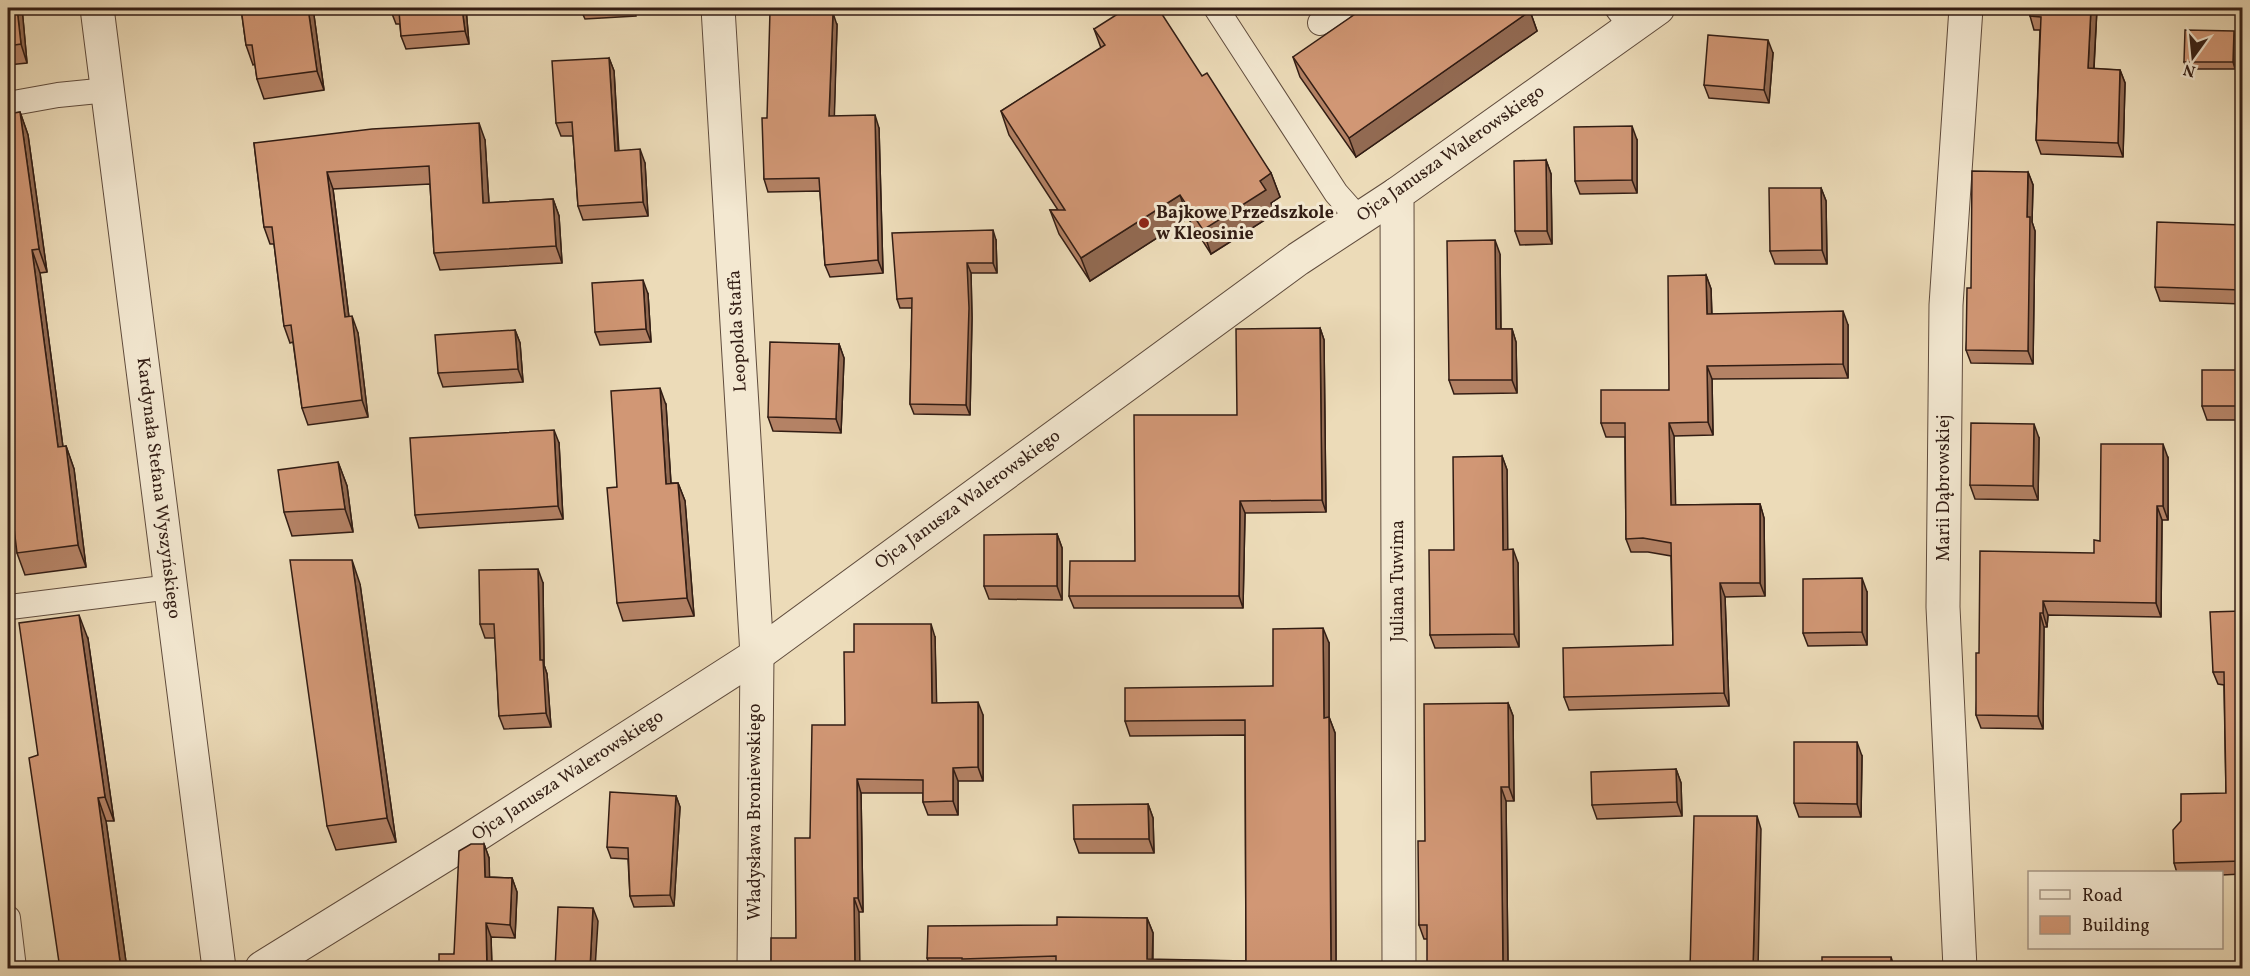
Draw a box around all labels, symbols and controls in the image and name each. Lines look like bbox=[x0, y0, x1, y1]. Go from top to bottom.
north arrow bbox=[2163, 27, 2223, 87]
text: N bbox=[2181, 57, 2198, 82]
street label: Ojca Janusza Walerowskiego bbox=[1352, 79, 1550, 229]
place label: Bajkowe Przedszkole w Kleosinie bbox=[1156, 201, 1334, 247]
marker: Bajkowe Przedszkole w Kleosinie bbox=[1137, 216, 1151, 230]
street label: Leopolda Staffa bbox=[722, 269, 754, 393]
street label: Kardynała Stefana Wyszyńskiego bbox=[130, 356, 186, 620]
street label: Marii Dąbrowskiej bbox=[1932, 414, 1957, 562]
street label: Ojca Janusza Walerowskiego bbox=[870, 424, 1066, 576]
street label: Juliana Tuwima bbox=[1386, 520, 1411, 642]
street label: Władysława Broniewskiego bbox=[743, 703, 768, 921]
street label: Ojca Janusza Walerowskiego bbox=[467, 704, 669, 848]
legend bbox=[2028, 871, 2223, 949]
text: Road bbox=[2082, 884, 2123, 909]
text: Building bbox=[2082, 914, 2150, 939]

